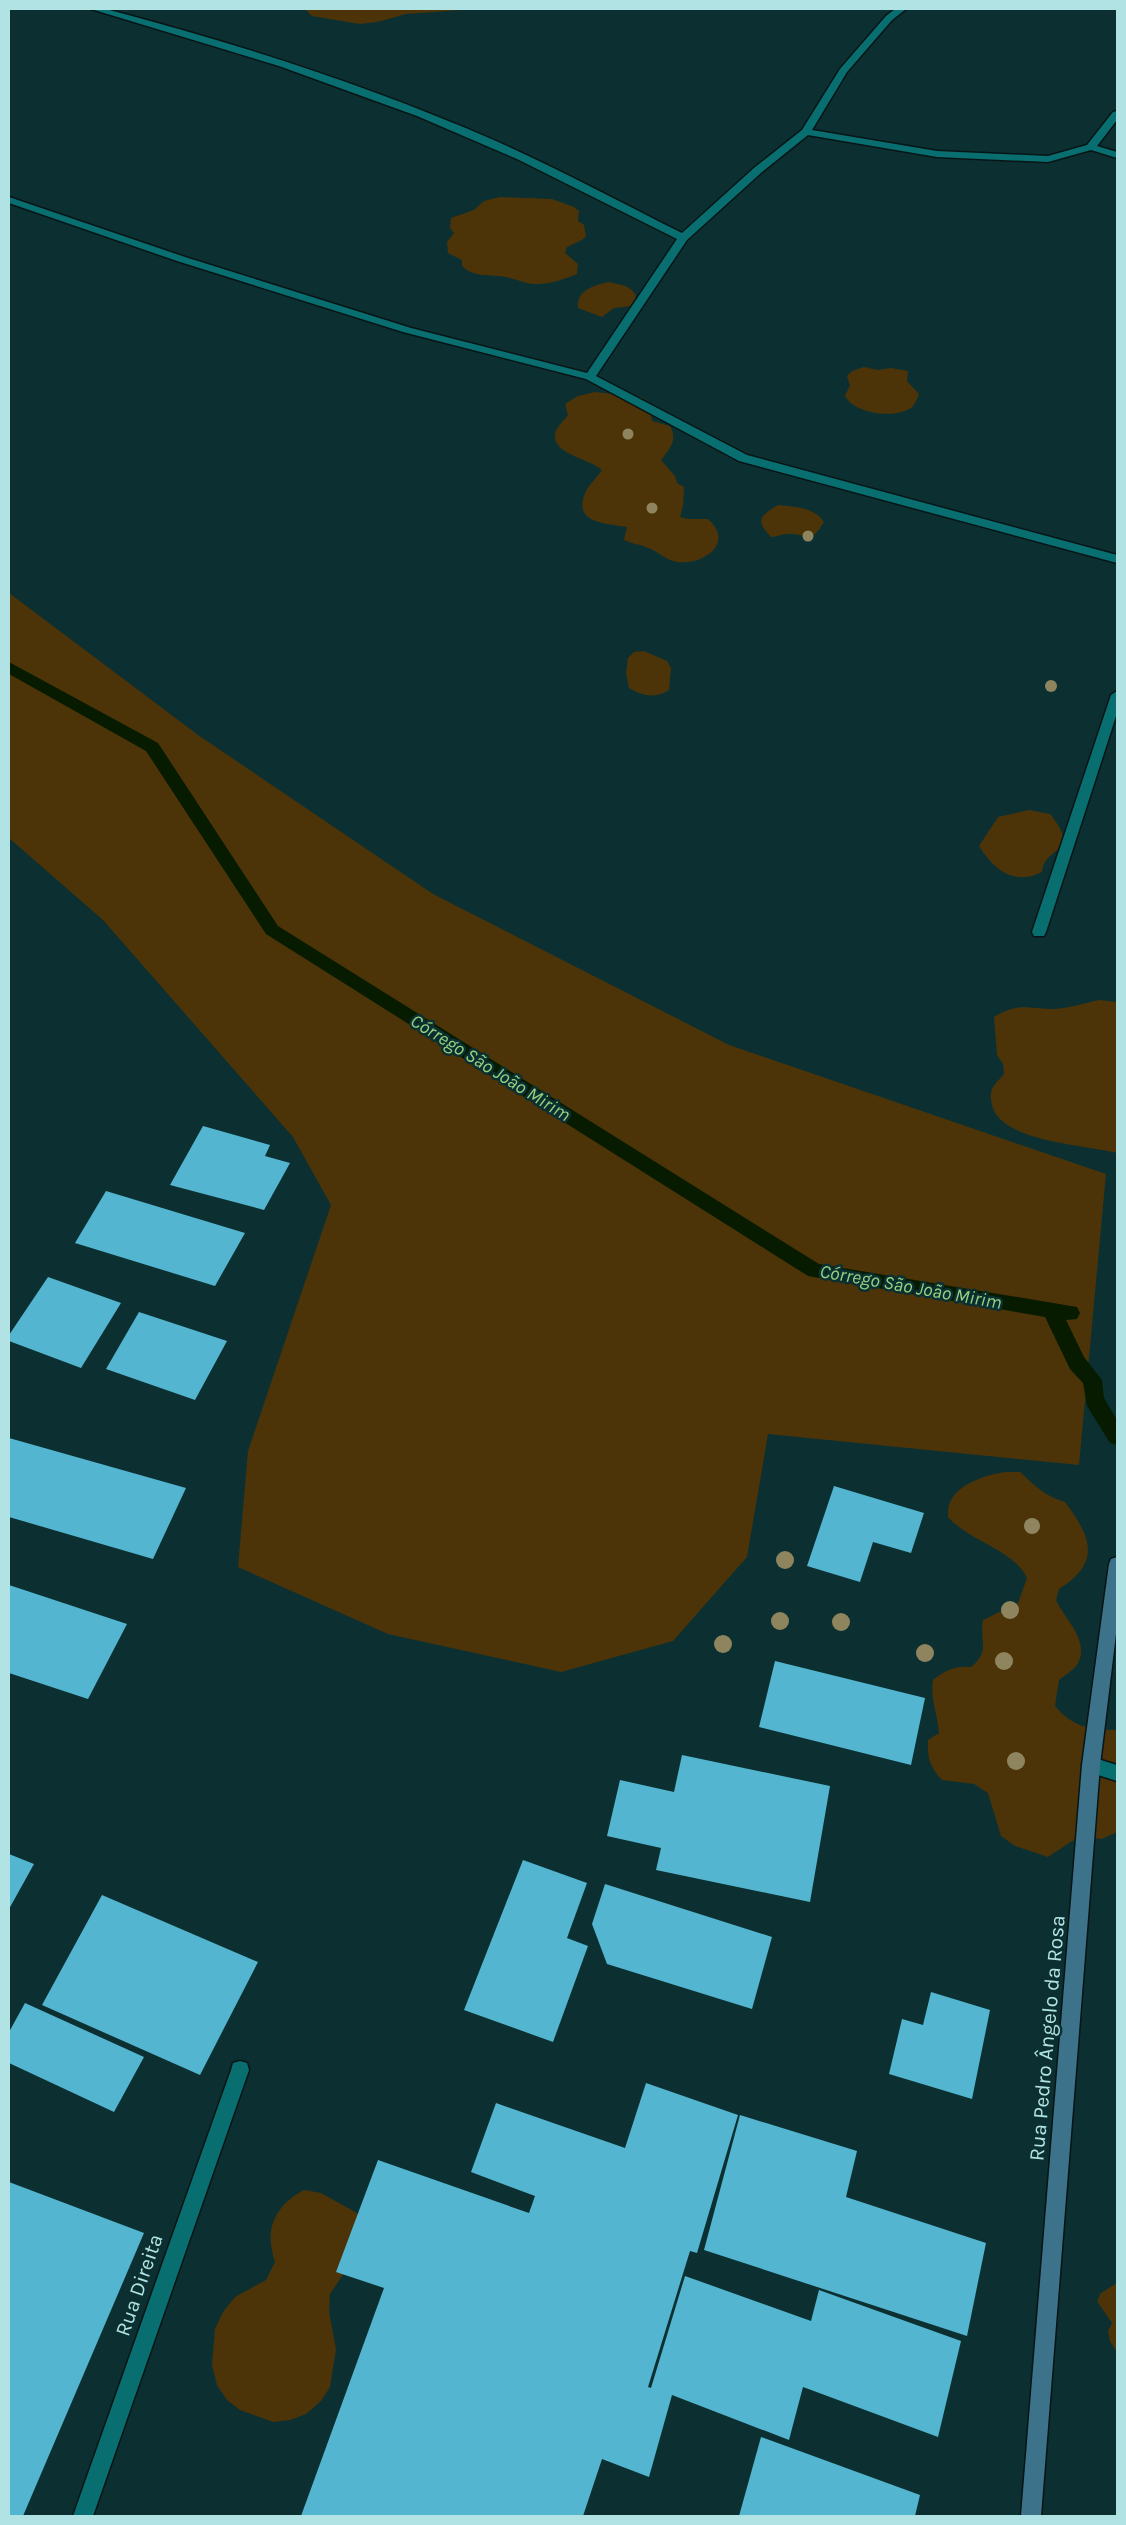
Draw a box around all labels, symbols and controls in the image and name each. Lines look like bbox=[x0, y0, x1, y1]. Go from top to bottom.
water label: Córrego São João Mirim bbox=[406, 1010, 575, 1126]
water label: Córrego São João Mirim bbox=[818, 1260, 1004, 1314]
street label: Rua Pedro Ângelo da Rosa bbox=[1024, 1914, 1070, 2162]
street label: Rua Direita bbox=[110, 2231, 168, 2339]

